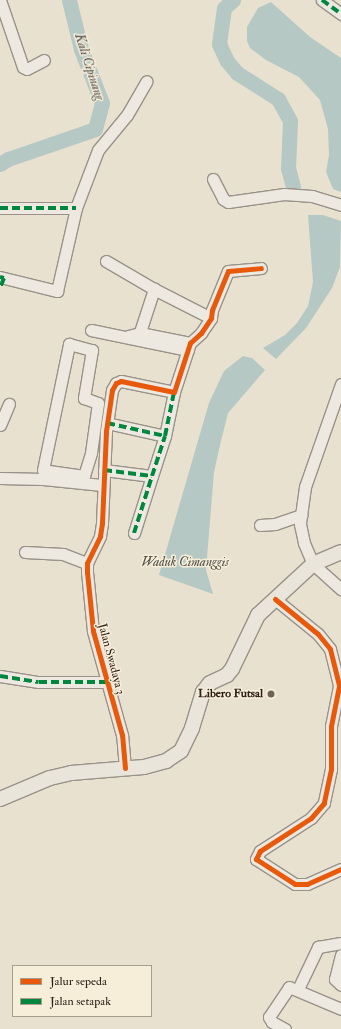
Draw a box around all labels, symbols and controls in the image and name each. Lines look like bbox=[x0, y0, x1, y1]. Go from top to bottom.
water label: Kali Cipinang bbox=[71, 32, 107, 102]
water label: Waduk Cimanggis bbox=[141, 554, 229, 570]
street label: Jalan Swadaya 3 bbox=[95, 622, 127, 696]
place label: Libero Futsal bbox=[198, 687, 263, 701]
marker: Libero Futsal bbox=[266, 689, 276, 699]
legend bbox=[12, 965, 152, 1017]
text: Jalur sepeda bbox=[50, 974, 107, 989]
text: Jalan setapak bbox=[50, 994, 111, 1009]

